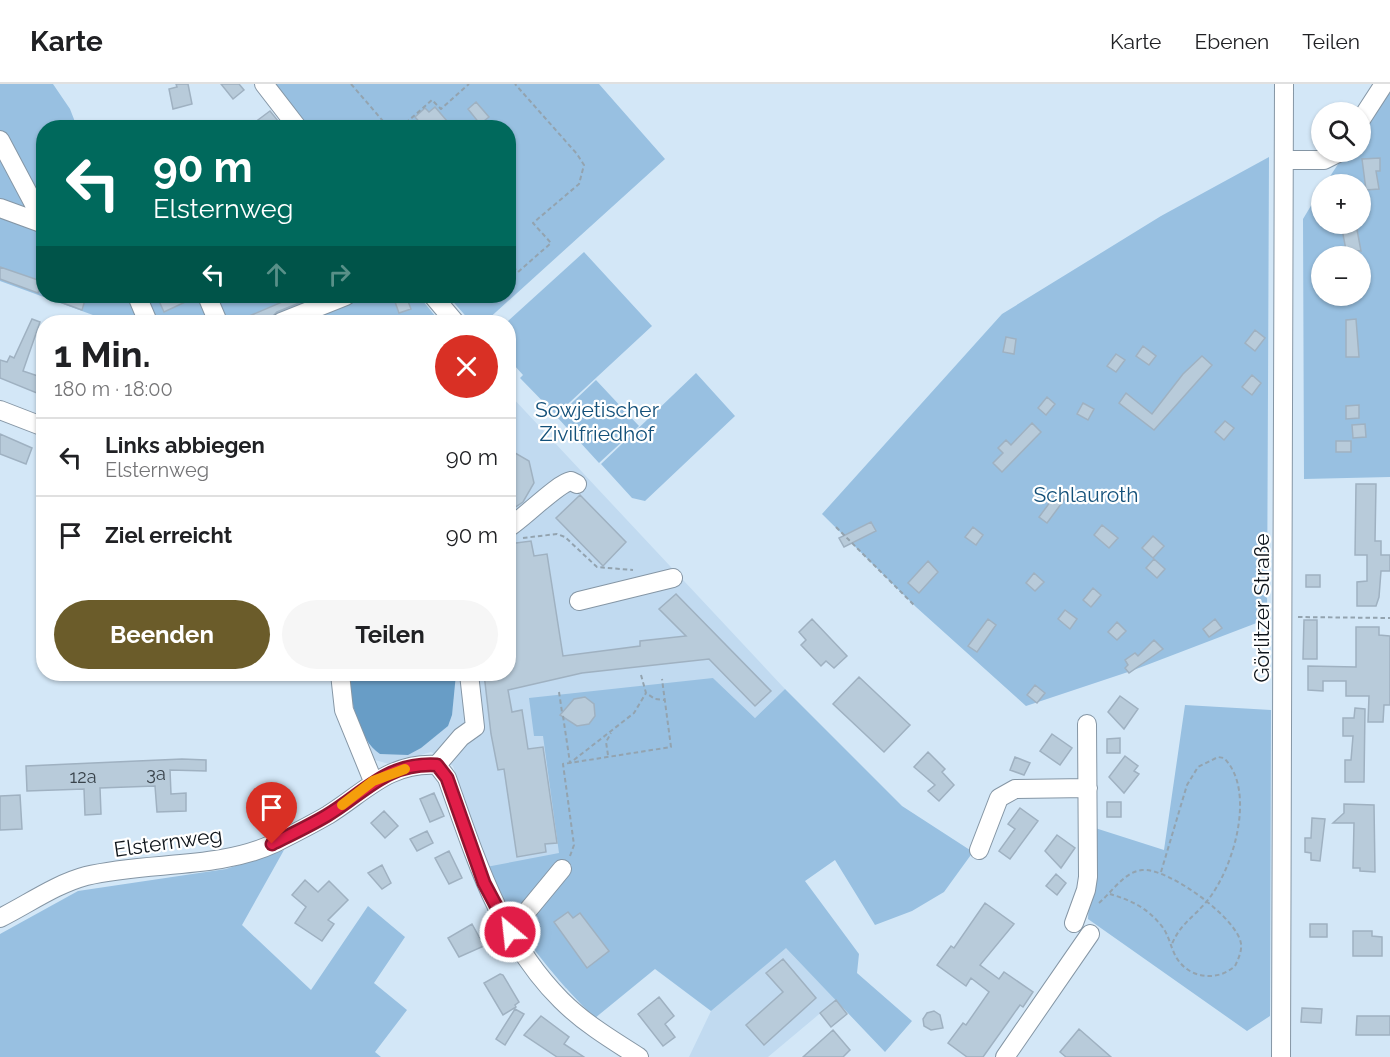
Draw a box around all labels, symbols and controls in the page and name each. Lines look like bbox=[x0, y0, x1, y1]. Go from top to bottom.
text: Karte bbox=[30, 25, 103, 58]
text: Karte bbox=[1110, 29, 1161, 54]
text: Ebenen bbox=[1194, 29, 1269, 54]
text: Teilen bbox=[1302, 29, 1360, 54]
map controls bbox=[1311, 102, 1371, 306]
button: search bbox=[1311, 102, 1371, 162]
text: 90 m bbox=[153, 143, 253, 192]
icon: left bbox=[54, 144, 132, 222]
button: + bbox=[1311, 174, 1371, 234]
text: Elsternweg bbox=[153, 193, 293, 224]
button: − bbox=[1311, 246, 1371, 306]
icon: left bbox=[197, 258, 230, 291]
icon: ahead bbox=[260, 258, 293, 291]
icon: right bbox=[323, 258, 356, 291]
text: 1 Min. bbox=[54, 333, 151, 375]
button: close bbox=[435, 335, 498, 398]
text: 180 m · 18:00 bbox=[54, 377, 173, 401]
park label: Sowjetischer Zivilfriedhof bbox=[535, 397, 660, 446]
text: Links abbiegen bbox=[105, 432, 265, 458]
icon: left bbox=[54, 441, 87, 474]
text: 90 m bbox=[446, 444, 498, 470]
text: Elsternweg bbox=[105, 458, 209, 482]
park label: Schlauroth bbox=[1034, 482, 1138, 507]
icon: arrive bbox=[54, 519, 87, 552]
text: Ziel erreicht bbox=[105, 522, 232, 548]
text: 90 m bbox=[446, 522, 498, 548]
street label: Görlitzer Straße bbox=[1249, 533, 1274, 683]
button: Beenden bbox=[54, 600, 270, 669]
button: Teilen bbox=[282, 600, 498, 669]
house number: 3a bbox=[146, 763, 166, 784]
house number: 12a bbox=[70, 766, 96, 787]
pin bbox=[246, 782, 297, 844]
icon: arrive bbox=[255, 791, 288, 824]
street label: Elsternweg bbox=[112, 822, 224, 862]
position arrow bbox=[478, 900, 542, 964]

